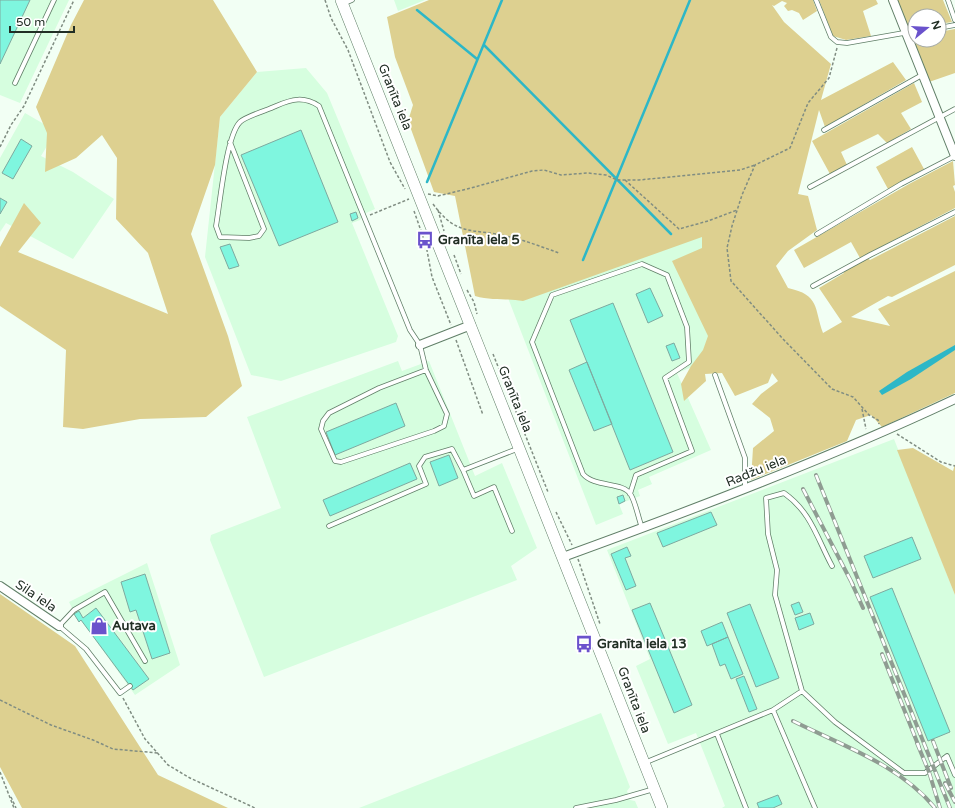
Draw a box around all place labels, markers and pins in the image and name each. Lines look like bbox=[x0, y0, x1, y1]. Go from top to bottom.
bus stop icon: Granīta iela 5 bbox=[415, 230, 435, 250]
place label: Granīta iela 5 bbox=[438, 232, 520, 248]
shop icon: Autava bbox=[89, 616, 109, 636]
place label: Autava bbox=[112, 618, 156, 634]
bus stop icon: Granīta iela 13 bbox=[574, 634, 594, 654]
place label: Granīta iela 13 bbox=[597, 636, 687, 652]

